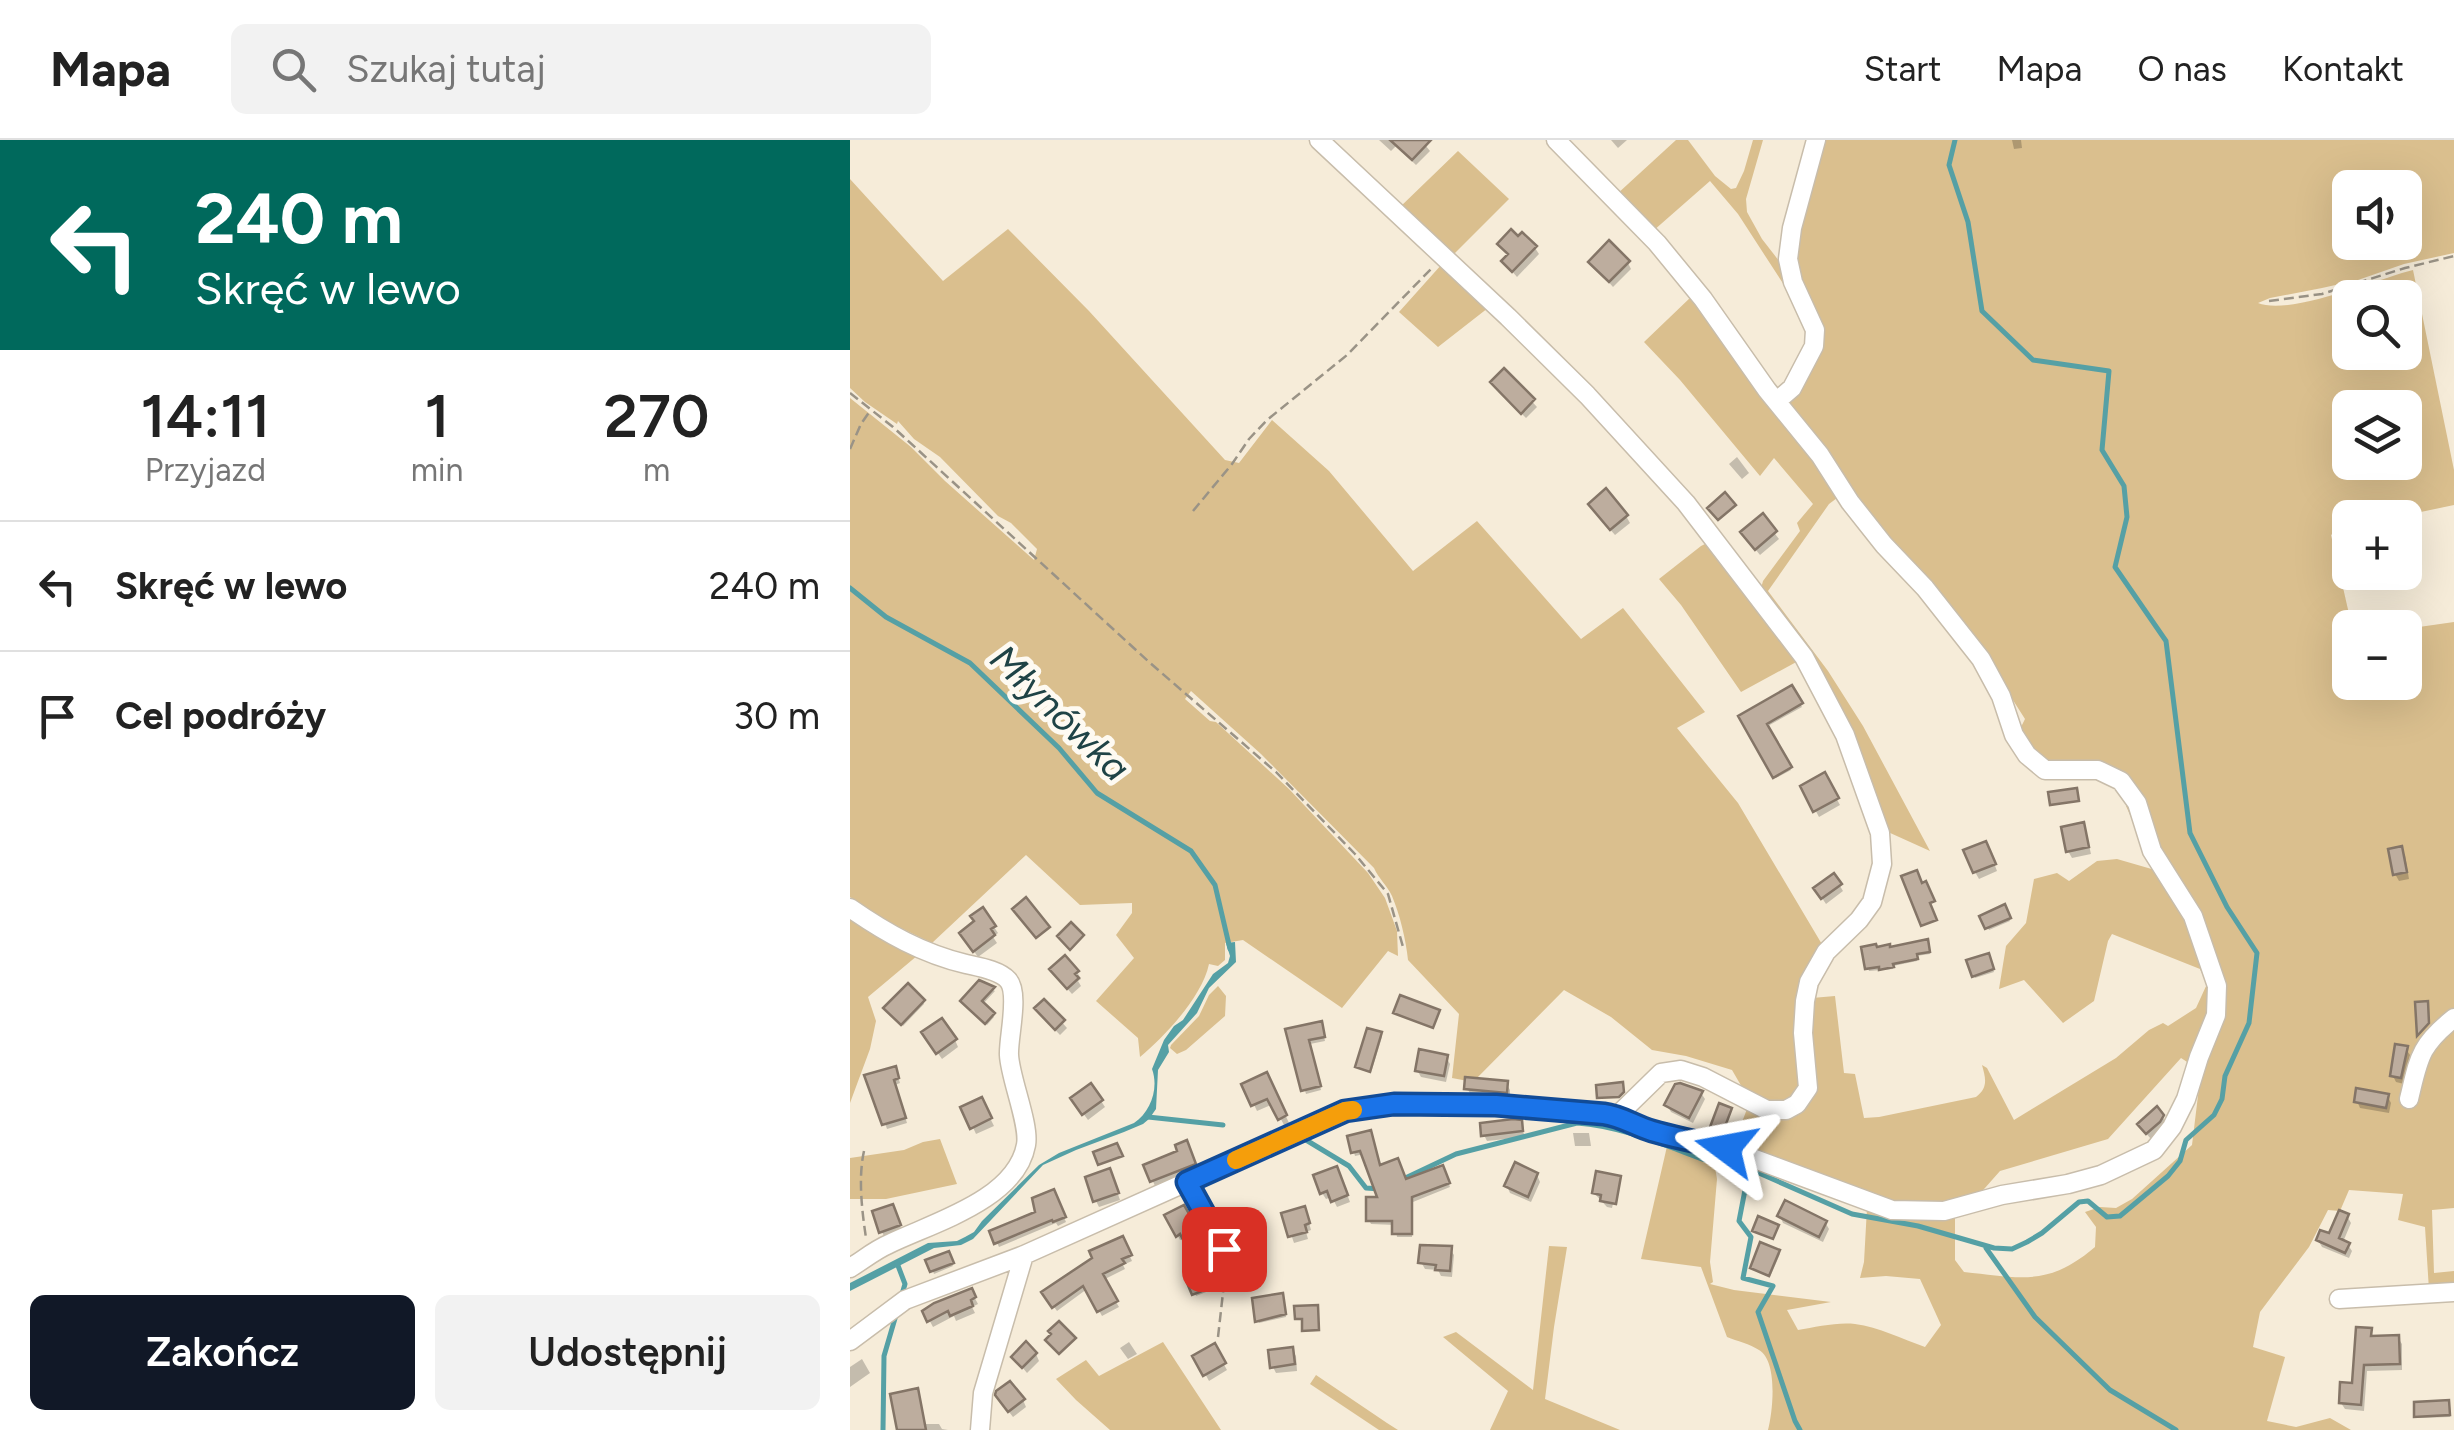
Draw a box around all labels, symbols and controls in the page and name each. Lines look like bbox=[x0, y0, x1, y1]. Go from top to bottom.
search box bbox=[231, 24, 931, 114]
text: Mapa bbox=[50, 40, 171, 98]
icon: search bbox=[266, 42, 321, 97]
text: Szukaj tutaj bbox=[346, 46, 546, 92]
text: Start bbox=[1864, 48, 1941, 90]
text: Mapa bbox=[1996, 48, 2082, 90]
text: O nas bbox=[2137, 48, 2227, 90]
text: Kontakt bbox=[2282, 48, 2404, 90]
map controls bbox=[2332, 170, 2422, 700]
button: sound bbox=[2332, 170, 2422, 260]
text: 240 m bbox=[195, 176, 403, 261]
icon: left bbox=[30, 180, 160, 310]
text: Skręć w lewo bbox=[195, 261, 461, 315]
button: search bbox=[2332, 280, 2422, 370]
text: 14:11 bbox=[140, 380, 270, 452]
text: 1 bbox=[425, 380, 450, 452]
text: 270 bbox=[604, 380, 710, 452]
button: layers bbox=[2332, 390, 2422, 480]
text: Przyjazd bbox=[145, 451, 266, 489]
text: min bbox=[411, 451, 463, 489]
text: m bbox=[643, 451, 670, 489]
button: + bbox=[2332, 500, 2422, 590]
icon: left bbox=[30, 559, 85, 614]
text: Skręć w lewo bbox=[115, 563, 347, 609]
text: 240 m bbox=[709, 563, 820, 609]
button: − bbox=[2332, 610, 2422, 700]
water label: Młynówka bbox=[981, 635, 1139, 791]
icon: arrive bbox=[30, 689, 85, 744]
text: Cel podróży bbox=[115, 693, 326, 739]
text: 30 m bbox=[733, 693, 820, 739]
position arrow bbox=[1674, 1096, 1778, 1200]
pin bbox=[1182, 1207, 1267, 1292]
icon: arrive bbox=[1197, 1222, 1252, 1277]
button: Zakończ bbox=[30, 1295, 415, 1410]
button: Udostępnij bbox=[435, 1295, 820, 1410]

